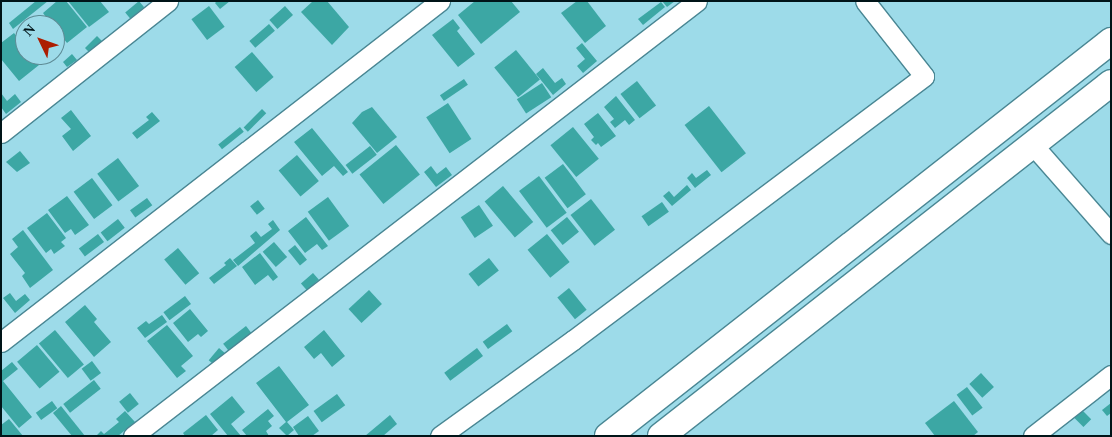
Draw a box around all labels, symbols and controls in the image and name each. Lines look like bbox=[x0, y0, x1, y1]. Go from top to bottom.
north arrow bbox=[15, 15, 65, 65]
text: N bbox=[20, 22, 38, 39]

